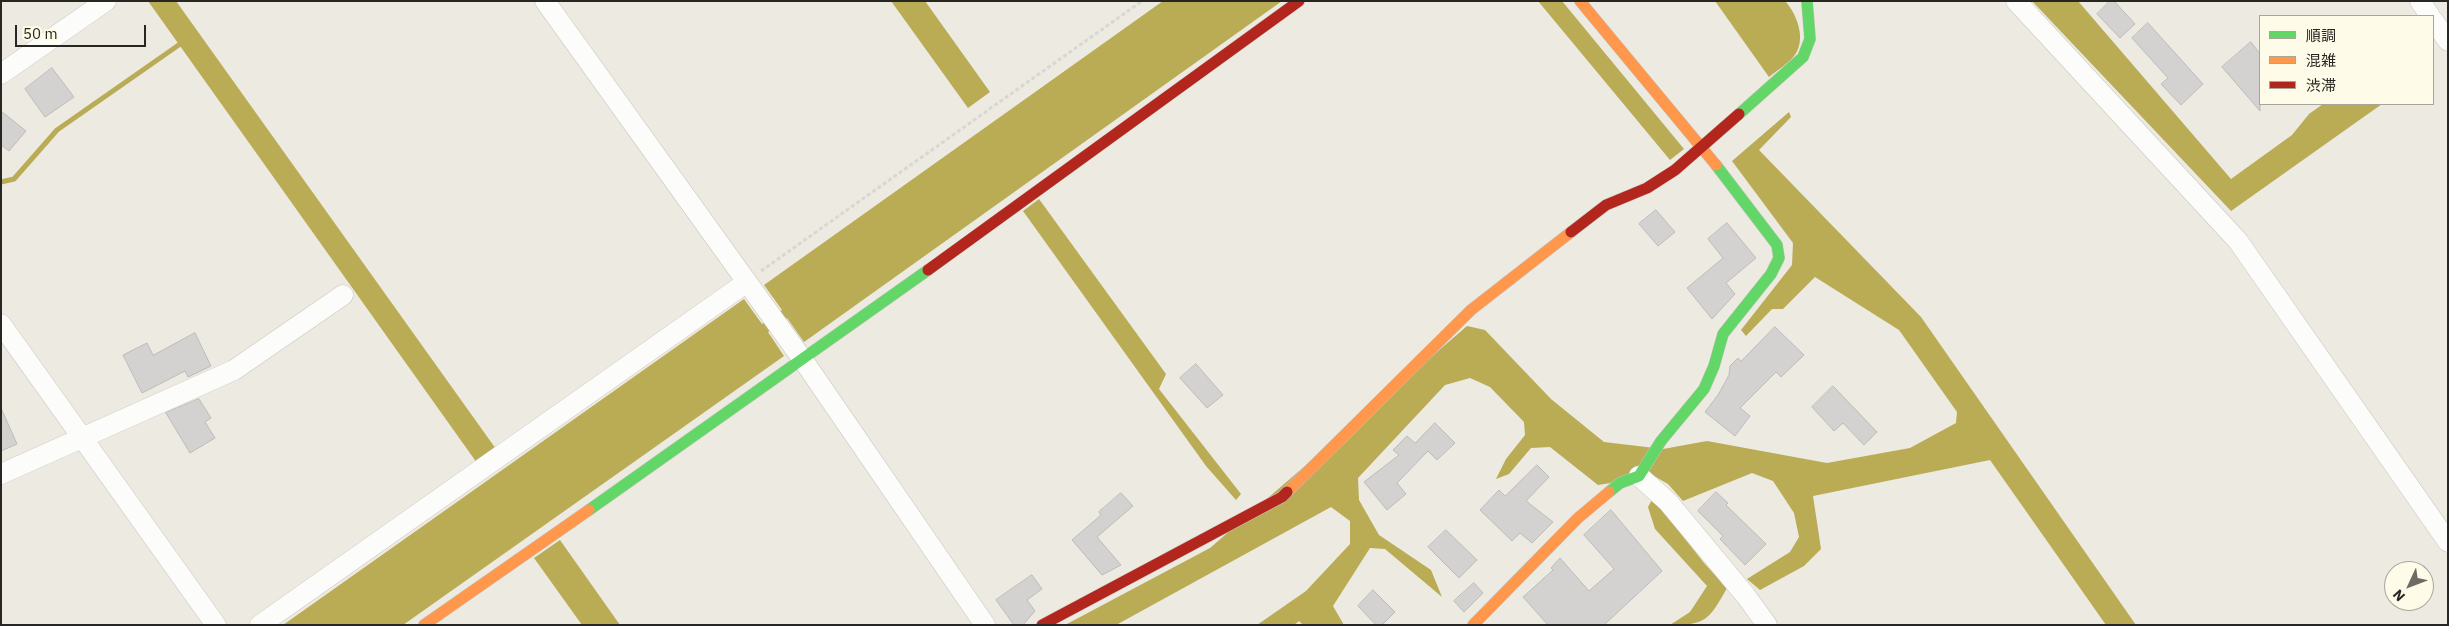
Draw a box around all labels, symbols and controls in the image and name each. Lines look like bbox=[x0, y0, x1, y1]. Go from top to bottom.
scale bar bbox=[18, 15, 149, 47]
legend bbox=[2259, 15, 2434, 105]
text: 50 m bbox=[23, 24, 58, 43]
text: 順調 bbox=[2306, 26, 2336, 45]
text: 混雑 bbox=[2306, 51, 2336, 70]
text: 渋滞 bbox=[2306, 76, 2336, 95]
north arrow bbox=[2384, 561, 2434, 611]
text: N bbox=[2389, 586, 2409, 605]

